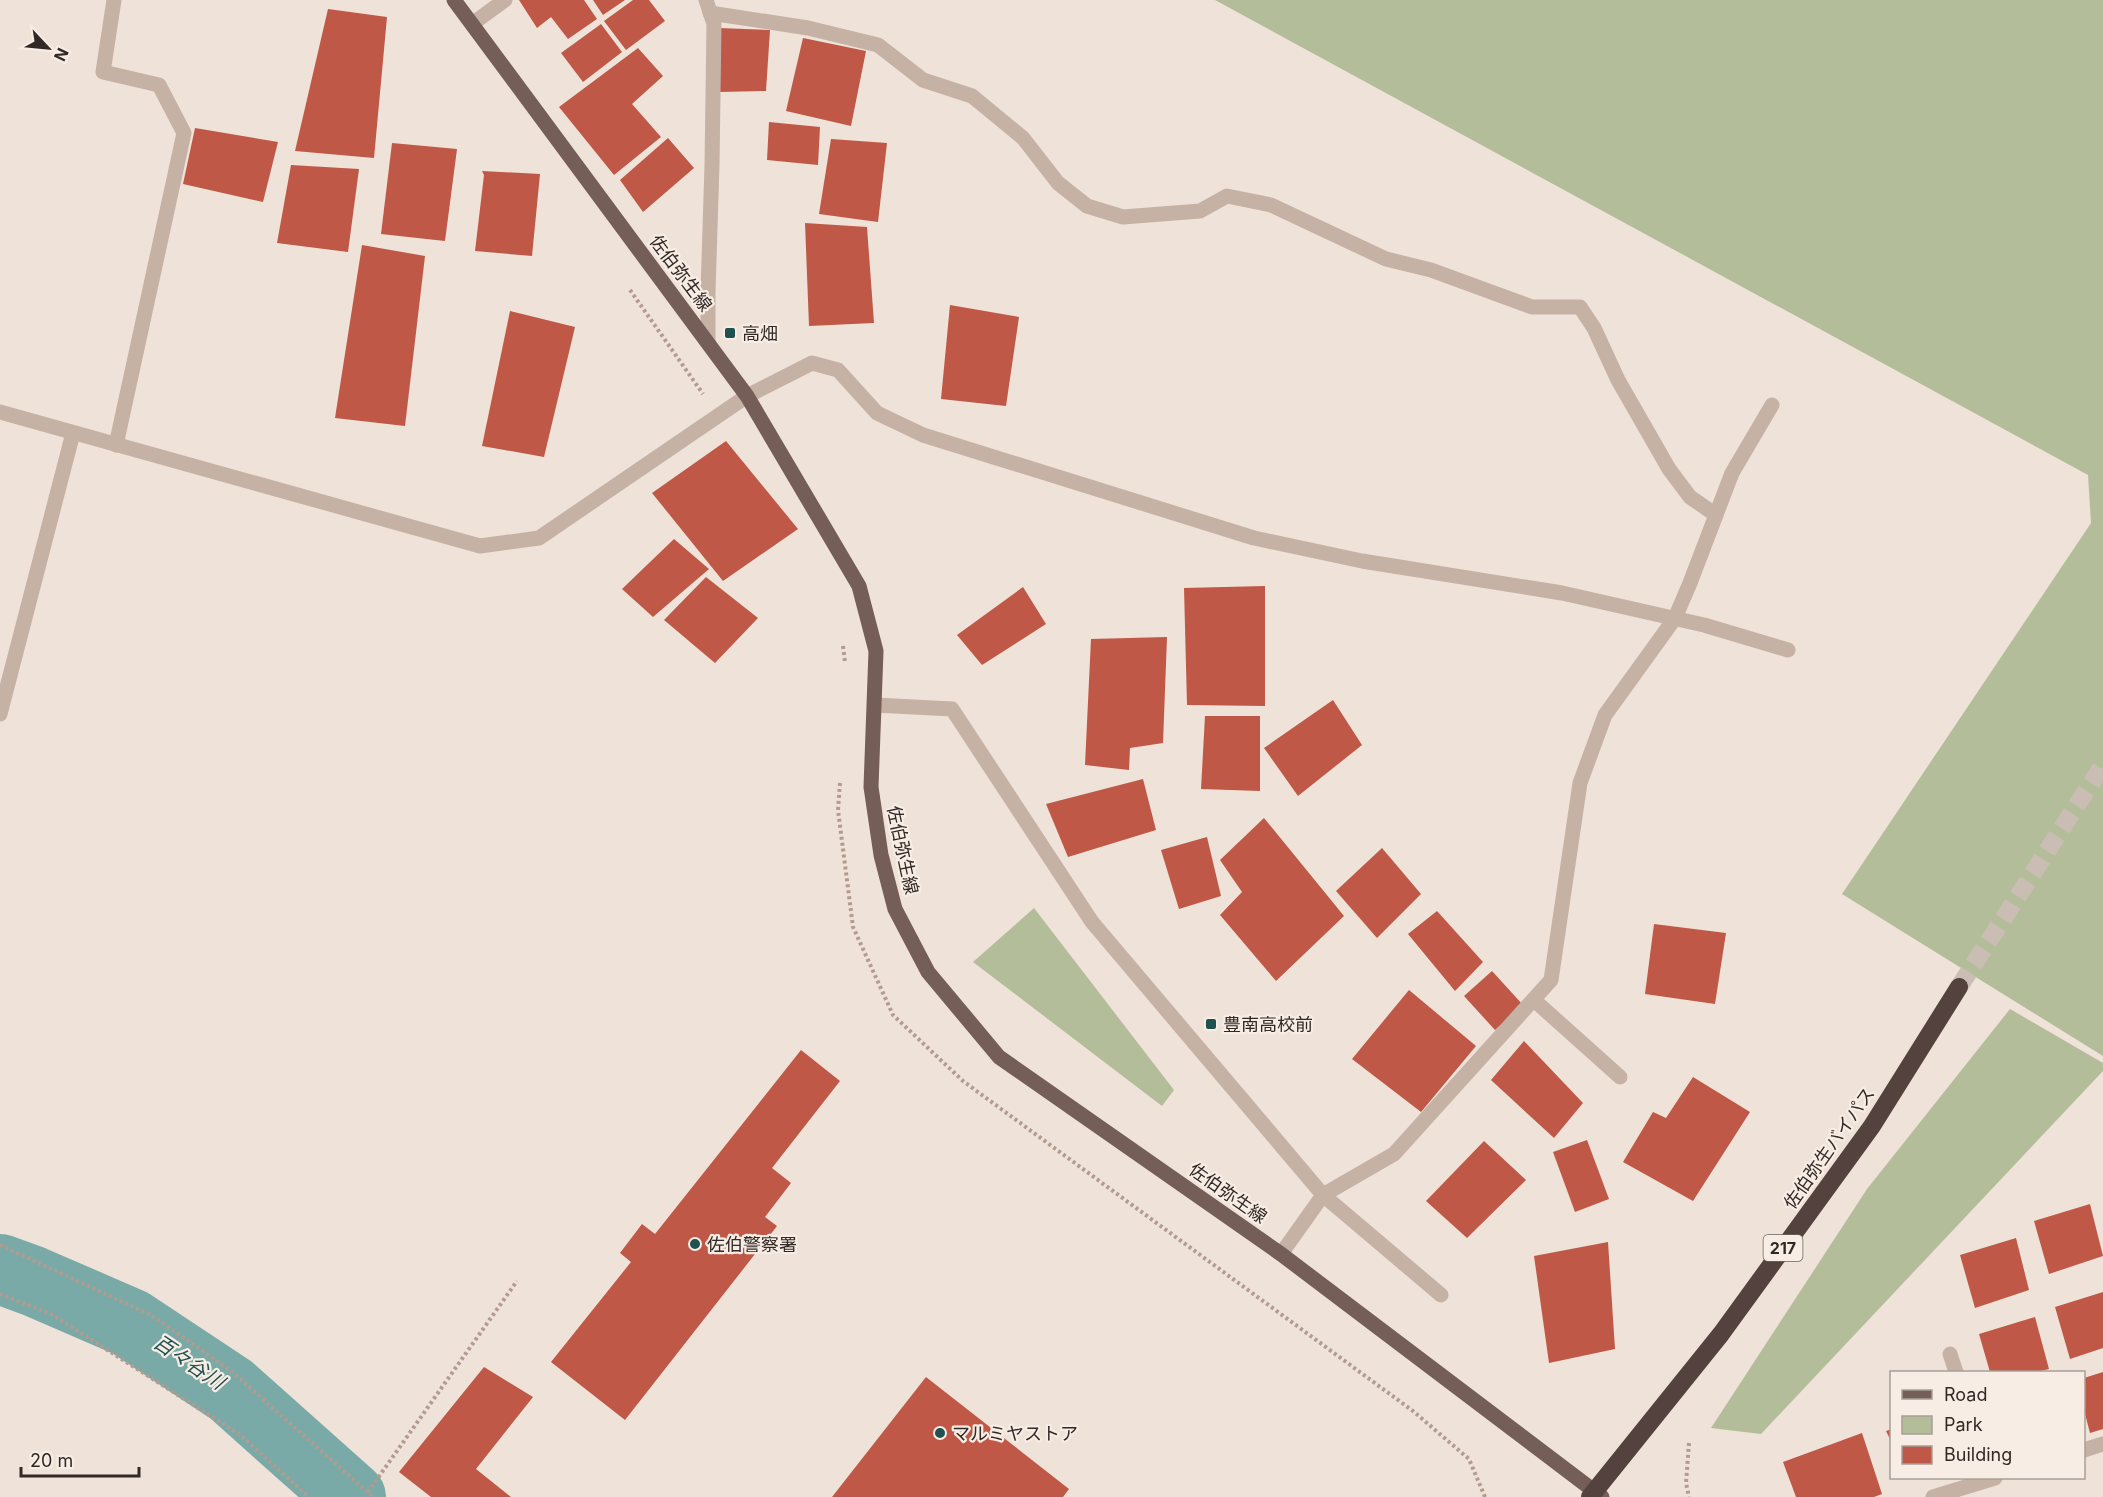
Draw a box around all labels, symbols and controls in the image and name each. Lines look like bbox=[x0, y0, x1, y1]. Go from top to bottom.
north arrow bbox=[18, 18, 78, 78]
text: N bbox=[50, 45, 73, 64]
street label: 佐伯弥生線 bbox=[646, 231, 716, 315]
place label: 高畑 bbox=[742, 323, 778, 344]
marker: 高畑 bbox=[723, 326, 737, 340]
street label: 佐伯弥生線 bbox=[883, 804, 923, 896]
place label: 豊南高校前 bbox=[1223, 1014, 1313, 1035]
marker: 豊南高校前 bbox=[1204, 1017, 1218, 1031]
street label: 佐伯弥生バイパス bbox=[1779, 1083, 1879, 1213]
street label: 佐伯弥生線 bbox=[1185, 1159, 1271, 1227]
place label: 佐伯警察署 bbox=[707, 1234, 797, 1255]
road number: 217 bbox=[1764, 1235, 1802, 1261]
marker: 佐伯警察署 bbox=[688, 1237, 702, 1251]
water label: 百々谷川 bbox=[149, 1330, 231, 1395]
legend bbox=[1890, 1371, 2085, 1479]
text: Road bbox=[1944, 1384, 1987, 1405]
text: Park bbox=[1944, 1414, 1983, 1435]
place label: マルミヤストア bbox=[952, 1423, 1078, 1444]
marker: マルミヤストア bbox=[933, 1426, 947, 1440]
scale bar bbox=[21, 1440, 140, 1478]
text: Building bbox=[1944, 1444, 2012, 1465]
text: 20 m bbox=[30, 1450, 73, 1471]

